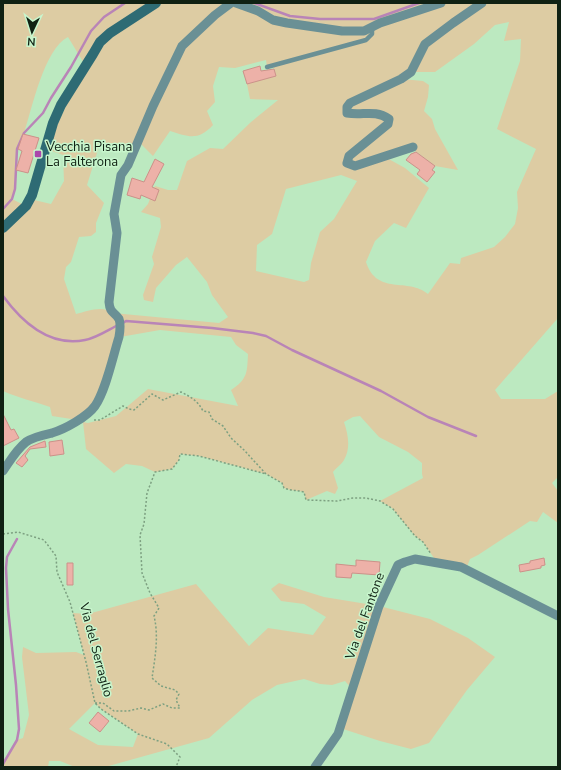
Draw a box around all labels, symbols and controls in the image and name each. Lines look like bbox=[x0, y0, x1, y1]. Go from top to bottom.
north arrow bbox=[12, 12, 52, 52]
text: N bbox=[27, 34, 36, 49]
place label: Vecchia Pisana La Falterona bbox=[45, 138, 132, 171]
marker: Vecchia Pisana La Falterona bbox=[33, 149, 43, 159]
street label: Via del Fantone bbox=[341, 570, 389, 663]
street label: Via del Serraglio bbox=[75, 600, 117, 699]

